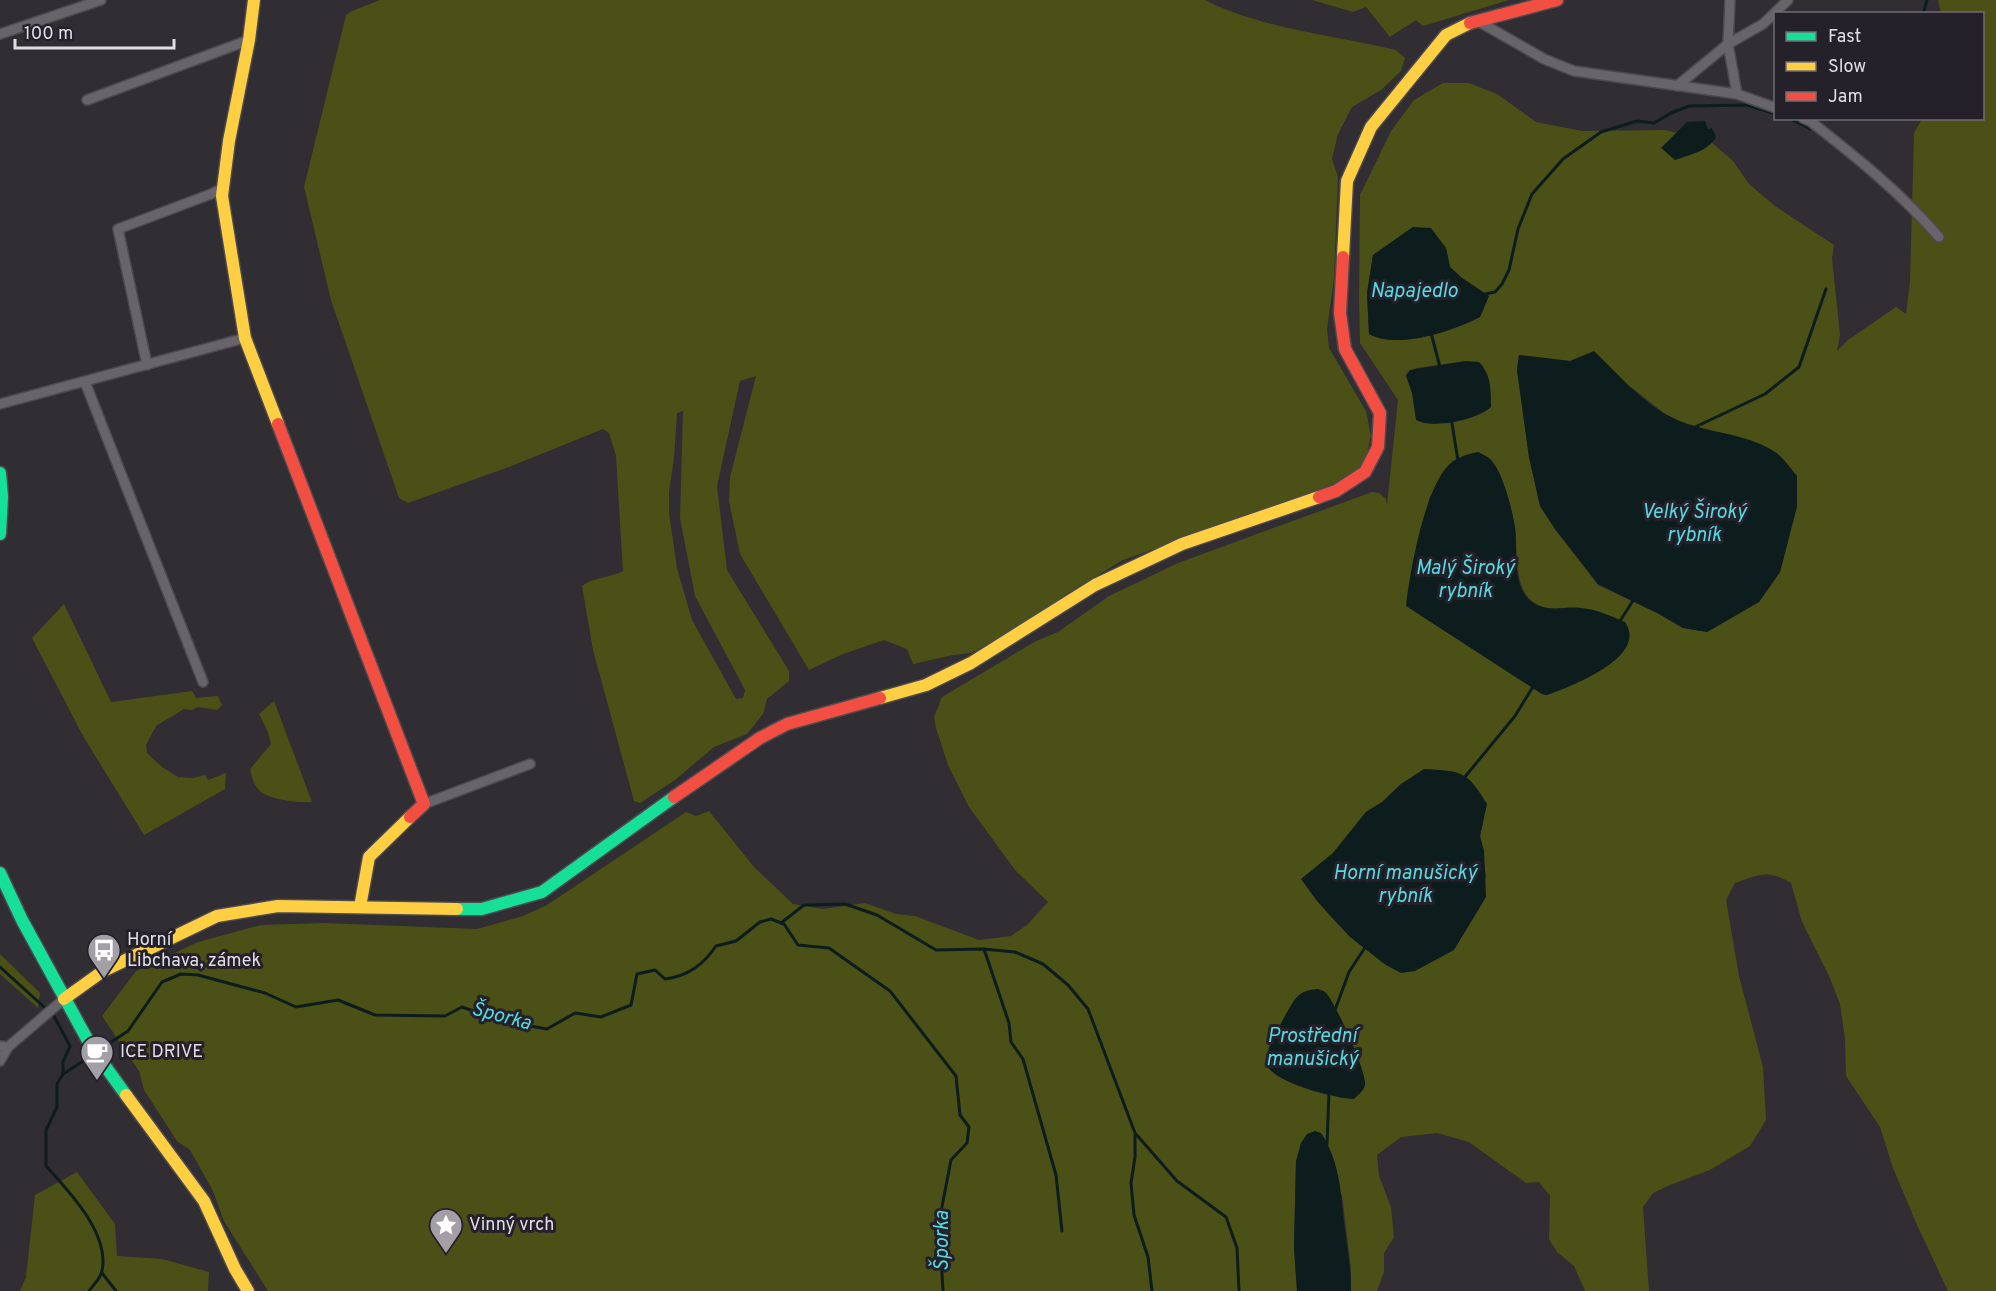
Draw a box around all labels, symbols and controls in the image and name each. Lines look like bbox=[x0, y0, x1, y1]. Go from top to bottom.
scale bar bbox=[15, 12, 174, 50]
legend bbox=[1774, 12, 1984, 120]
text: 100 m bbox=[24, 23, 73, 46]
text: Fast bbox=[1828, 26, 1861, 49]
text: Slow bbox=[1828, 56, 1866, 79]
text: Jam bbox=[1828, 86, 1863, 109]
water label: Napajedlo bbox=[1370, 279, 1458, 305]
water label: Velký Široký rybník bbox=[1641, 498, 1748, 549]
water label: Malý Široký rybník bbox=[1415, 554, 1516, 605]
water label: Horní manušický rybník bbox=[1333, 861, 1479, 910]
place label: Horní Libchava, zámek bbox=[127, 929, 261, 973]
bus stop icon: Horní Libchava, zámek bbox=[86, 932, 122, 979]
water label: Šporka bbox=[468, 995, 535, 1038]
water label: Prostřední manušický bbox=[1266, 1024, 1361, 1073]
cafe icon: ICE DRIVE bbox=[79, 1034, 115, 1081]
place label: ICE DRIVE bbox=[120, 1041, 203, 1064]
place icon: Vinný vrch bbox=[428, 1207, 464, 1254]
water label: Šporka bbox=[928, 1210, 956, 1271]
place label: Vinný vrch bbox=[469, 1214, 554, 1237]

